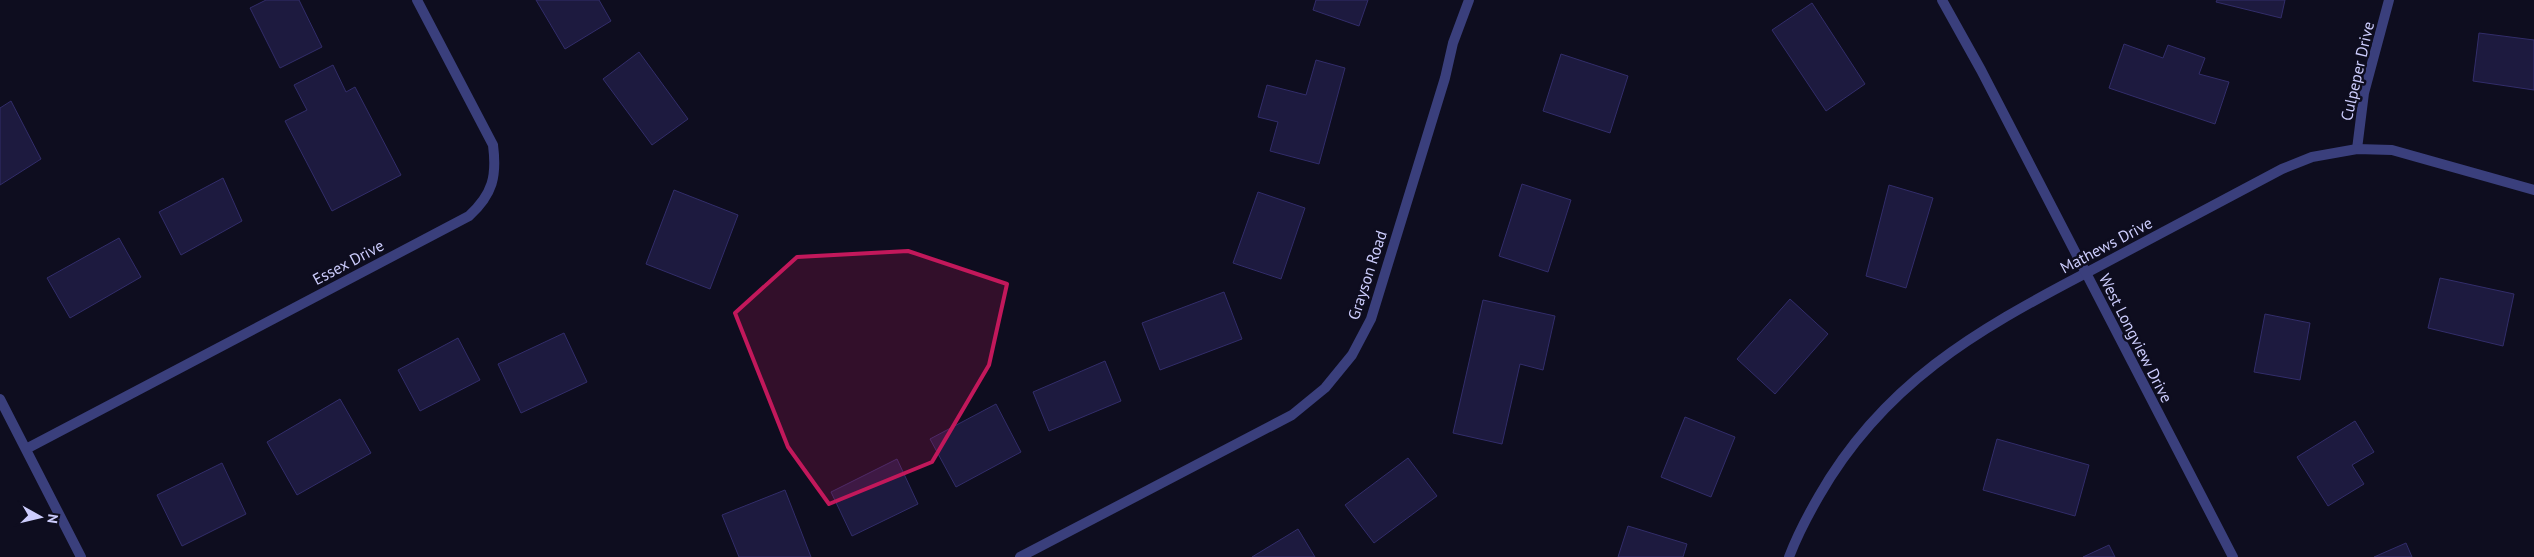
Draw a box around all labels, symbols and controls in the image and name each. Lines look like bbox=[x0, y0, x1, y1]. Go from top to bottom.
street label: Culpeper Drive bbox=[2336, 19, 2378, 123]
street label: Mathews Drive bbox=[2057, 212, 2155, 278]
street label: Grayson Road bbox=[1343, 228, 1391, 322]
street label: Essex Drive bbox=[309, 235, 387, 289]
street label: West Longview Drive bbox=[2095, 270, 2177, 406]
north arrow bbox=[15, 492, 65, 542]
text: N bbox=[43, 513, 62, 525]

